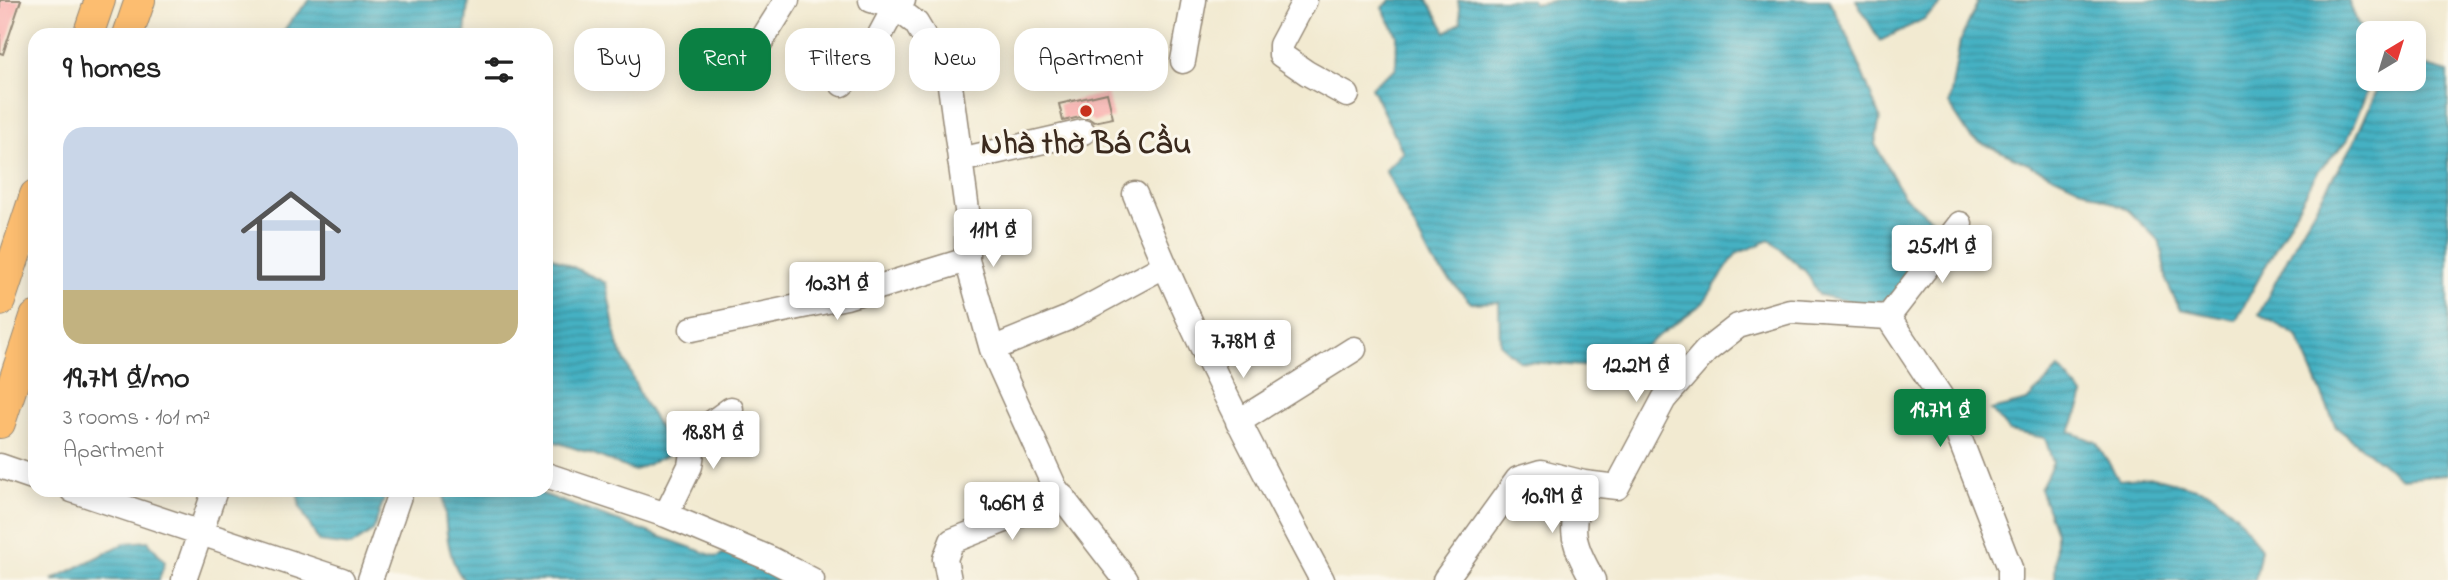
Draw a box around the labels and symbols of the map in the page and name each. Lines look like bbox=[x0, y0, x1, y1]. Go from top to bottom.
north arrow bbox=[2356, 21, 2426, 91]
marker: Nhà thờ Bá Cầu bbox=[1078, 103, 1094, 119]
place label: Nhà thờ Bá Cầu bbox=[981, 122, 1191, 169]
pin: 11M ₫ bbox=[944, 210, 1042, 269]
pin: 25.1M ₫ bbox=[1877, 226, 2007, 285]
pin: 10.3M ₫ bbox=[772, 262, 902, 322]
pin: 7.78M ₫ bbox=[1178, 320, 1308, 380]
pin: 12.2M ₫ bbox=[1571, 344, 1701, 404]
pin: 19.7M ₫ bbox=[1875, 390, 2005, 449]
pin: 18.8M ₫ bbox=[648, 412, 778, 471]
pin: 10.9M ₫ bbox=[1487, 476, 1617, 535]
pin: 9.06M ₫ bbox=[947, 482, 1077, 542]

